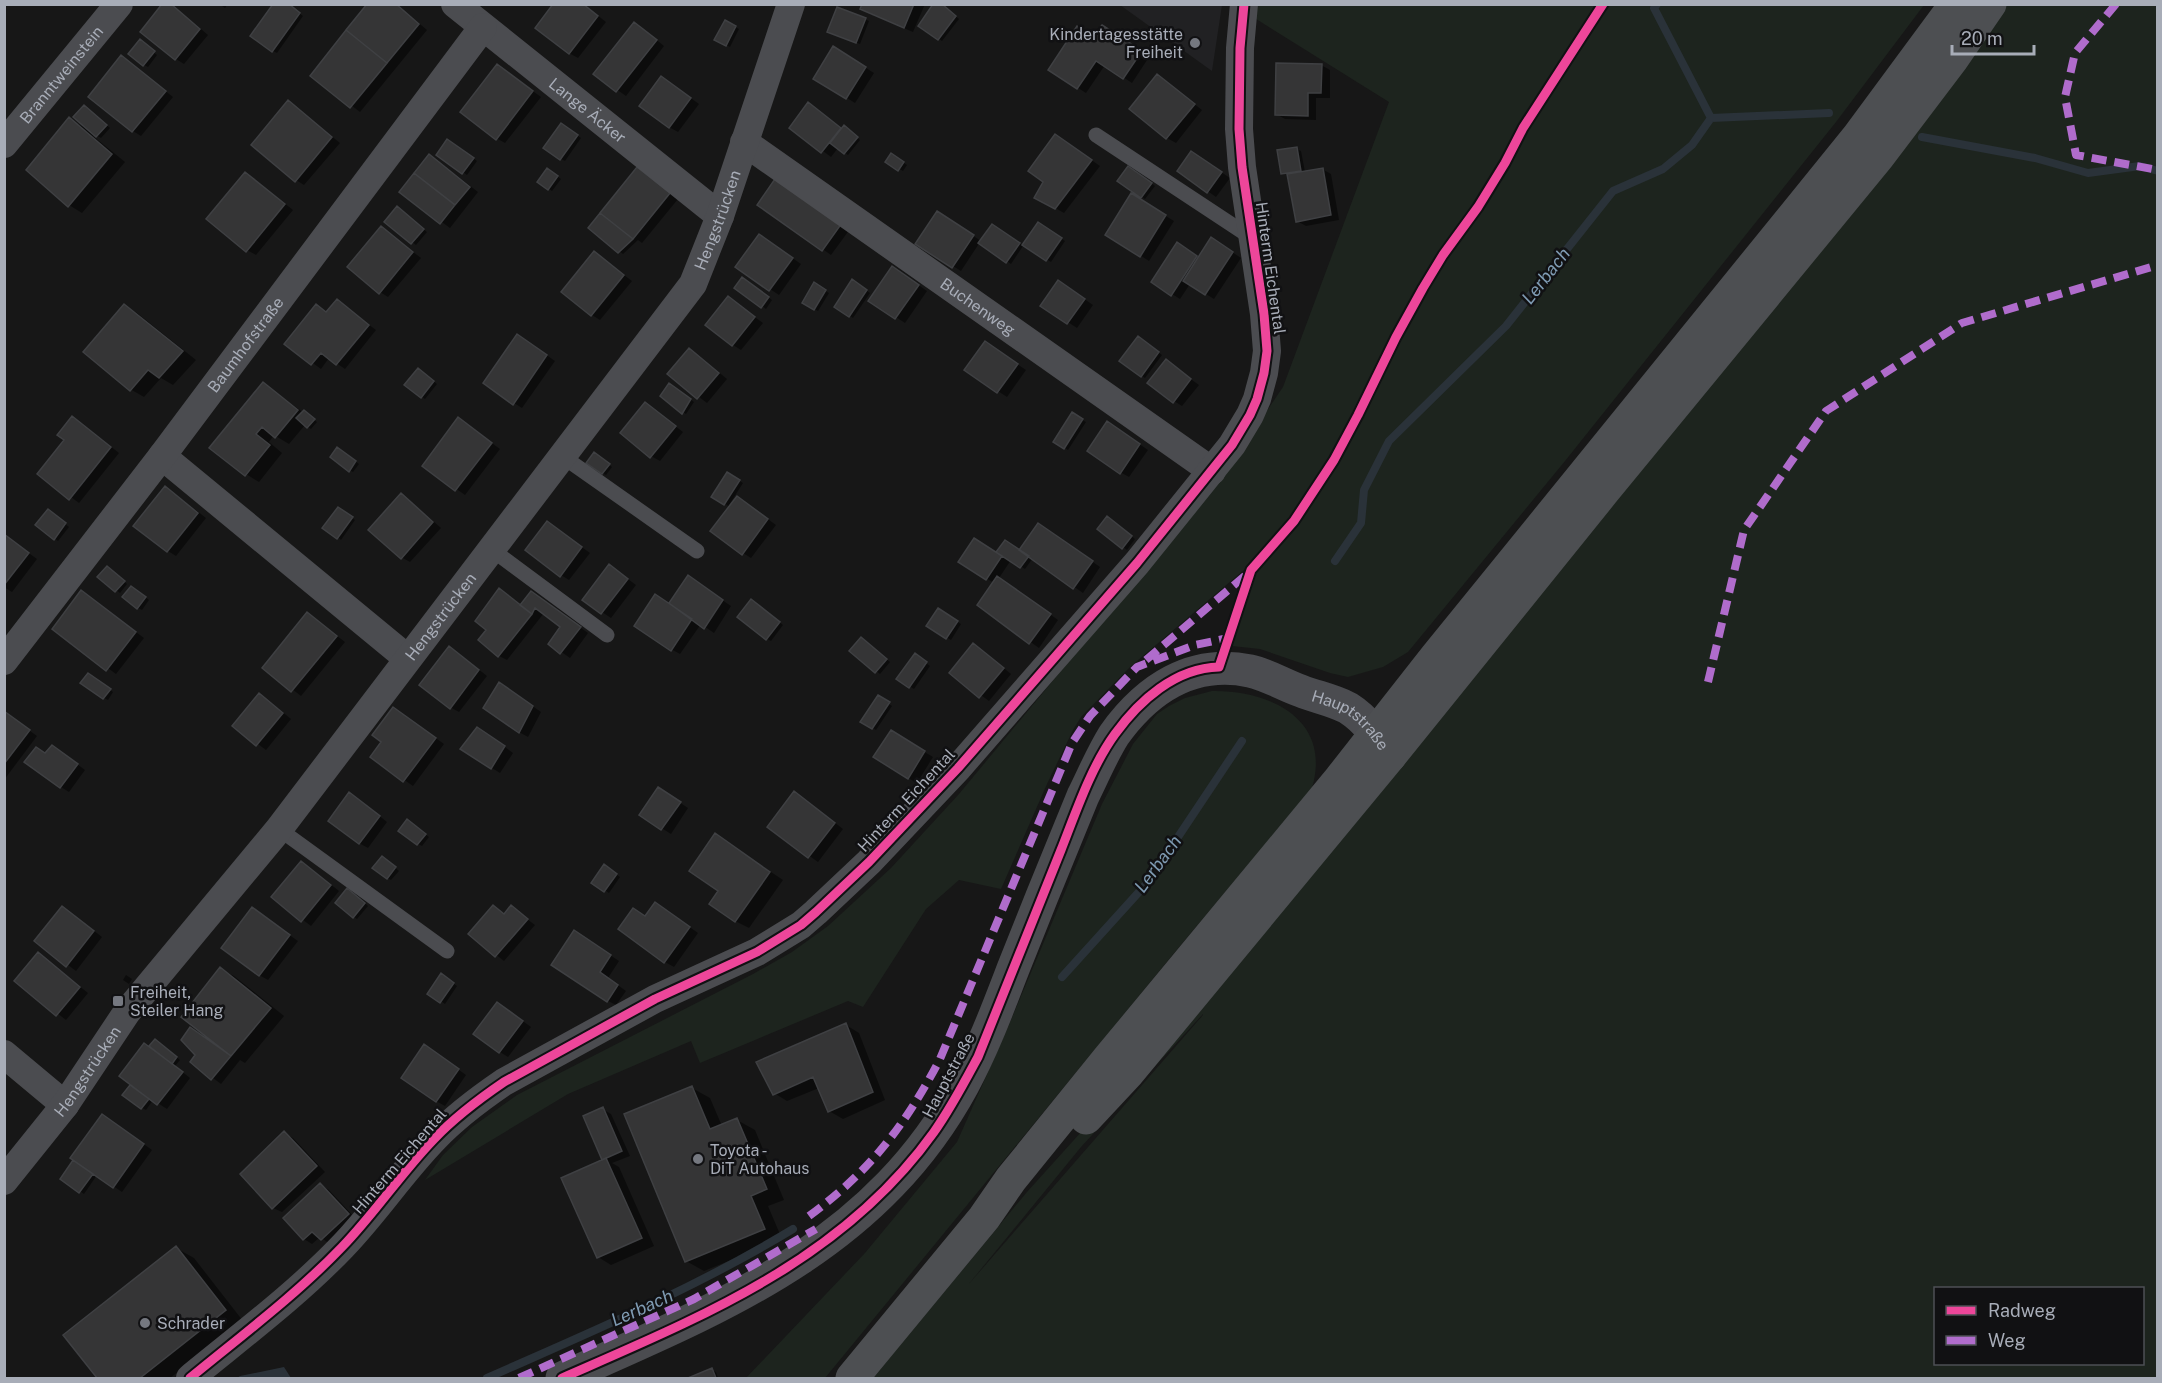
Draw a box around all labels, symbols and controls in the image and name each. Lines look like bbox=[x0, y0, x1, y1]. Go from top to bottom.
scale bar bbox=[1952, 18, 2034, 56]
street label: Branntweinstein bbox=[16, 22, 107, 128]
place label: Kindertagesstätte Freiheit bbox=[1049, 25, 1183, 62]
text: 20 m bbox=[1961, 28, 2003, 49]
marker: Kindertagesstätte Freiheit bbox=[1188, 36, 1202, 50]
street label: Lange Äcker bbox=[545, 74, 630, 147]
street label: Hengstrücken bbox=[690, 168, 745, 273]
street label: Hinterm Eichental bbox=[1252, 201, 1289, 336]
water label: Lerbach bbox=[1517, 243, 1574, 308]
street label: Buchenweg bbox=[937, 274, 1019, 340]
street label: Baumhofstraße bbox=[204, 293, 288, 396]
street label: Hengstrücken bbox=[401, 569, 480, 664]
street label: Hauptstraße bbox=[1309, 686, 1393, 754]
street label: Hinterm Eichental bbox=[854, 745, 959, 856]
water label: Lerbach bbox=[1130, 831, 1185, 896]
place label: Freiheit, Steiler Hang bbox=[130, 983, 223, 1020]
marker: Freiheit, Steiler Hang bbox=[111, 994, 125, 1008]
street label: Hengstrücken bbox=[50, 1022, 125, 1121]
street label: Hauptstraße bbox=[918, 1030, 979, 1121]
street label: Hinterm Eichental bbox=[348, 1105, 450, 1218]
place label: Toyota - DiT Autohaus bbox=[710, 1141, 809, 1178]
marker: Toyota - DiT Autohaus bbox=[691, 1152, 705, 1166]
water label: Lerbach bbox=[608, 1285, 676, 1330]
legend bbox=[1934, 1287, 2144, 1365]
text: Radweg bbox=[1988, 1300, 2056, 1321]
place label: Schrader bbox=[157, 1314, 225, 1333]
marker: Schrader bbox=[138, 1316, 152, 1330]
text: Weg bbox=[1988, 1330, 2026, 1351]

